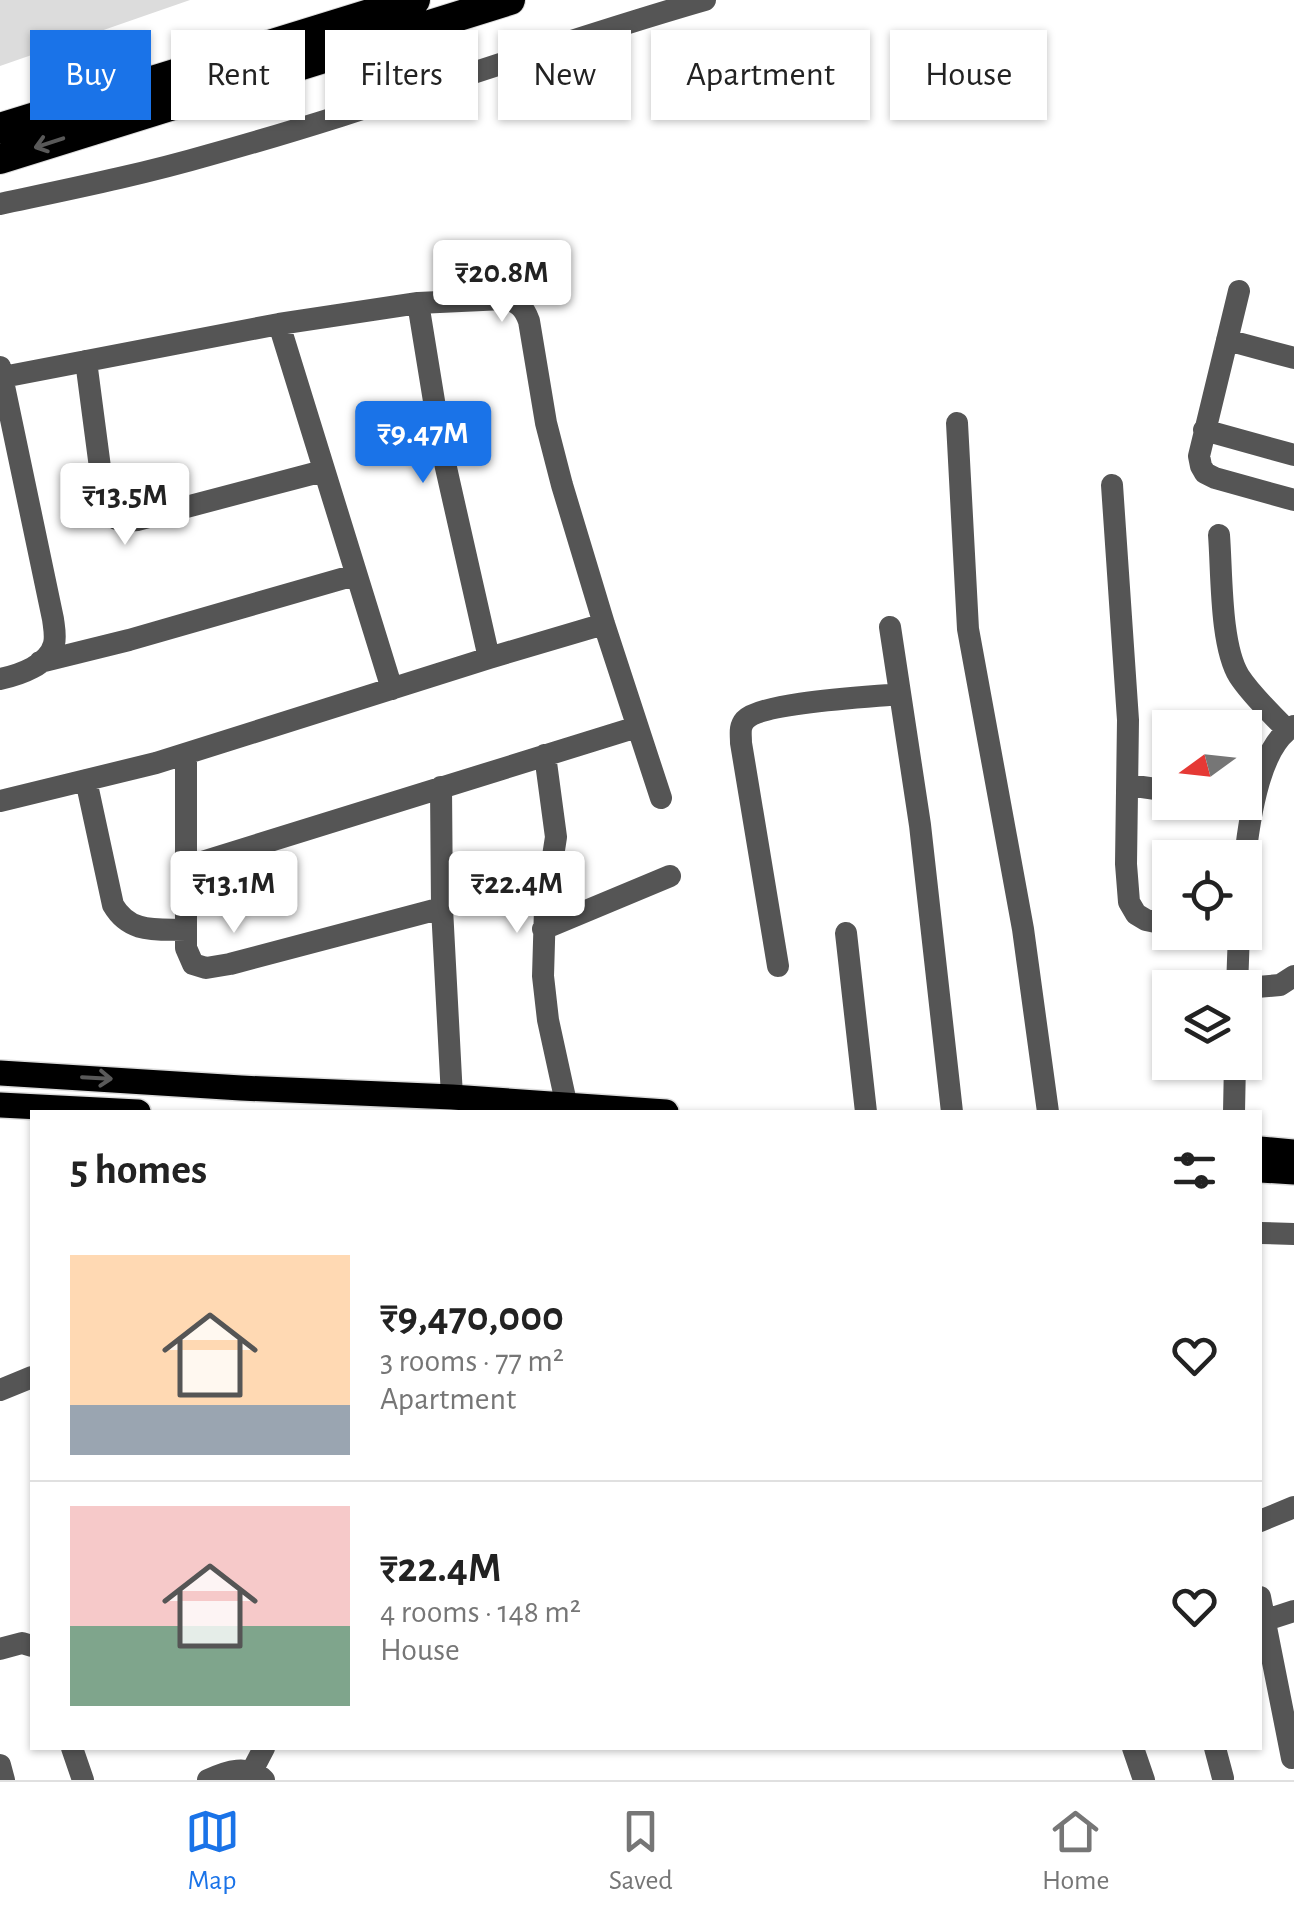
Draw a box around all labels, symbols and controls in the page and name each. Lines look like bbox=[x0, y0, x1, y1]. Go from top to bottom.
chip: Buy bbox=[30, 30, 151, 120]
chip: Rent bbox=[171, 30, 305, 120]
chip: Filters bbox=[325, 30, 478, 120]
chip: New bbox=[498, 30, 631, 120]
chip: Apartment bbox=[651, 30, 870, 120]
chip: House bbox=[890, 30, 1047, 120]
one-way arrow bbox=[33, 135, 65, 153]
pin: ₹20.8M bbox=[421, 240, 583, 325]
text: ₹20.8M bbox=[455, 256, 549, 288]
pin: ₹9.47M bbox=[342, 401, 504, 486]
text: ₹9.47M bbox=[377, 417, 469, 449]
pin: ₹13.5M bbox=[44, 463, 206, 548]
text: ₹13.5M bbox=[82, 479, 168, 511]
north arrow bbox=[1152, 710, 1262, 820]
map controls bbox=[1152, 710, 1262, 1080]
button: locate bbox=[1152, 840, 1262, 950]
pin: ₹13.1M bbox=[153, 851, 315, 936]
pin: ₹22.4M bbox=[436, 851, 598, 936]
text: ₹13.1M bbox=[192, 867, 276, 899]
text: ₹22.4M bbox=[471, 867, 563, 899]
button: layers bbox=[1152, 970, 1262, 1080]
one-way arrow bbox=[81, 1069, 113, 1088]
icon: filters bbox=[1167, 1143, 1222, 1198]
text: 5 homes bbox=[70, 1149, 207, 1191]
icon: home bbox=[150, 1295, 270, 1415]
text: ₹9,470,000 bbox=[380, 1296, 564, 1338]
icon: heart bbox=[1167, 1328, 1222, 1383]
text: 3 rooms · 77 m² bbox=[380, 1345, 564, 1377]
text: Apartment bbox=[380, 1383, 516, 1415]
icon: home bbox=[150, 1546, 270, 1666]
text: ₹22.4M bbox=[380, 1547, 501, 1589]
icon: heart bbox=[1167, 1579, 1222, 1634]
text: 4 rooms · 148 m² bbox=[380, 1596, 581, 1628]
text: House bbox=[380, 1634, 460, 1666]
tab: Map bbox=[185, 1804, 240, 1898]
tab: Saved bbox=[609, 1804, 673, 1898]
tab: Home bbox=[1042, 1804, 1109, 1898]

